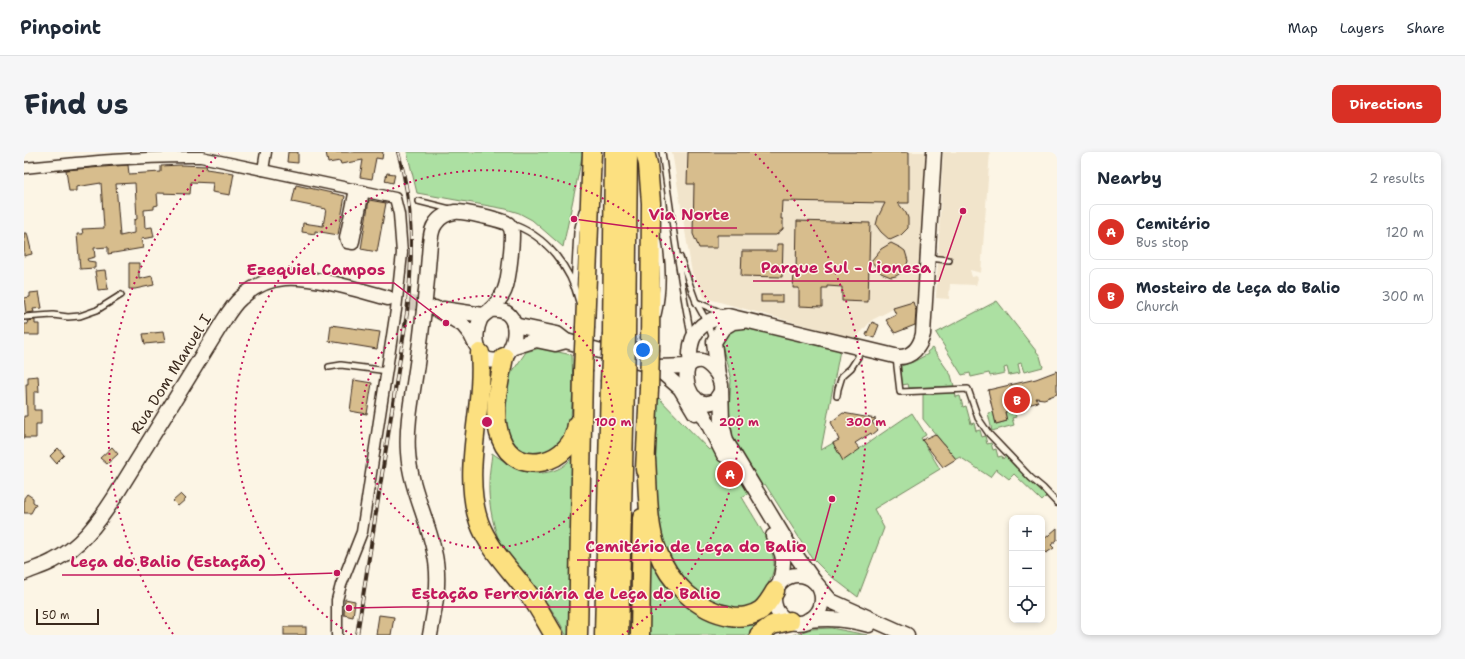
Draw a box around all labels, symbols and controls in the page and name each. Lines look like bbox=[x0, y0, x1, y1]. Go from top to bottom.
text: Pinpoint bbox=[20, 15, 101, 40]
text: Map bbox=[1288, 19, 1318, 37]
text: Layers bbox=[1340, 19, 1384, 37]
text: Share bbox=[1406, 19, 1445, 37]
text: Find us bbox=[24, 85, 129, 123]
button: Directions bbox=[1332, 85, 1441, 123]
text: Nearby bbox=[1097, 167, 1162, 189]
text: 2 results bbox=[1369, 170, 1425, 187]
callout: Via Norte bbox=[640, 200, 737, 228]
text: Via Norte bbox=[648, 204, 730, 225]
text: Cemitério bbox=[1136, 214, 1210, 234]
text: A bbox=[1106, 224, 1116, 241]
text: 120 m bbox=[1386, 224, 1424, 241]
text: Bus stop bbox=[1136, 234, 1188, 251]
callout: Parque Sul - Lionesa bbox=[753, 253, 939, 281]
callout: Ezequiel Campos bbox=[239, 255, 394, 283]
text: Parque Sul - Lionesa bbox=[761, 257, 931, 278]
text: Ezequiel Campos bbox=[247, 259, 385, 280]
text: Mosteiro de Leça do Balio bbox=[1136, 278, 1340, 298]
text: B bbox=[1107, 288, 1115, 305]
text: 300 m bbox=[1381, 288, 1424, 305]
text: Church bbox=[1136, 298, 1179, 315]
street label: Rua Dom Manuel I bbox=[126, 310, 216, 438]
your location bbox=[633, 340, 653, 360]
pin: B bbox=[1004, 385, 1030, 415]
text: 100 m bbox=[595, 414, 632, 430]
text: 200 m bbox=[719, 414, 759, 430]
text: 300 m bbox=[846, 414, 886, 430]
centre of rings bbox=[480, 415, 494, 429]
pin: A bbox=[717, 459, 743, 489]
map controls bbox=[1009, 515, 1045, 623]
button: + bbox=[1009, 515, 1045, 551]
callout: Cemitério de Leça do Balio bbox=[577, 532, 815, 560]
text: Cemitério de Leça do Balio bbox=[585, 536, 807, 557]
callout: Leça do Balio (Estação) bbox=[62, 547, 274, 575]
text: Leça do Balio (Estação) bbox=[70, 551, 266, 572]
button: − bbox=[1009, 551, 1045, 587]
callout: Estação Ferroviária de Leça do Balio bbox=[403, 579, 728, 607]
text: Estação Ferroviária de Leça do Balio bbox=[411, 583, 721, 604]
button: locate bbox=[1009, 587, 1045, 623]
scale bar bbox=[36, 607, 99, 626]
text: 50 m bbox=[42, 608, 70, 623]

